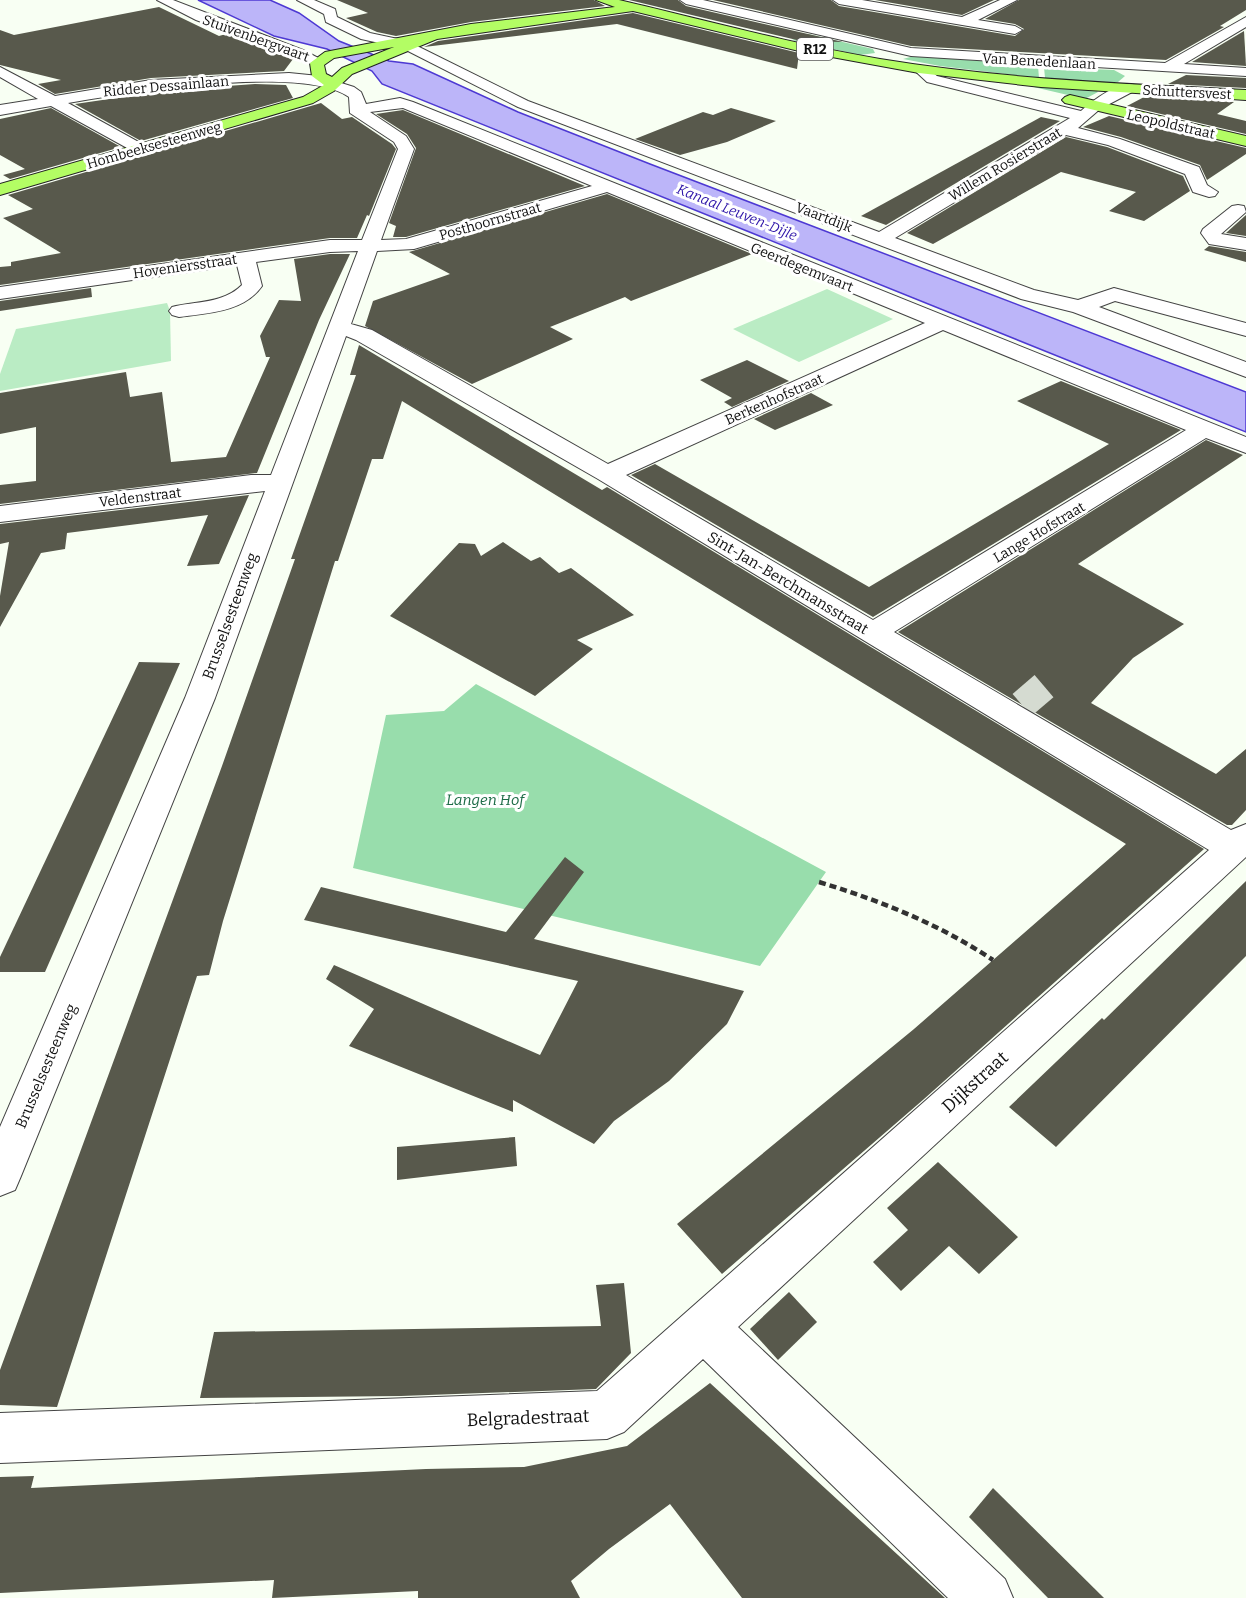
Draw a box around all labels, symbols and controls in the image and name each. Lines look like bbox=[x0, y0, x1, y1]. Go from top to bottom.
street label: Stuivenbergvaart bbox=[200, 11, 312, 66]
road number: R12 bbox=[797, 38, 833, 60]
street label: Van Benedenlaan bbox=[982, 50, 1096, 73]
street label: Ridder Dessainlaan bbox=[102, 73, 230, 100]
street label: Schuttersvest bbox=[1142, 82, 1232, 103]
street label: Leopoldstraat bbox=[1125, 106, 1217, 143]
street label: Hombeeksesteenweg bbox=[85, 118, 224, 173]
street label: Willem Rosierstraat bbox=[946, 124, 1065, 205]
water label: Kanaal Leuven-Dijle bbox=[674, 181, 799, 244]
street label: Posthoornstraat bbox=[437, 199, 543, 244]
street label: Vaartdijk bbox=[793, 199, 855, 236]
street label: Geerdegemvaart bbox=[748, 239, 856, 296]
street label: Hoveniersstraat bbox=[132, 251, 238, 282]
street label: Berkenhofstraat bbox=[722, 370, 826, 429]
street label: Veldenstraat bbox=[98, 484, 182, 511]
street label: Lange Hofstraat bbox=[990, 498, 1088, 566]
street label: Sint-Jan-Berchmansstraat bbox=[704, 528, 872, 639]
street label: Brusselsesteenweg bbox=[199, 550, 261, 682]
park label: Langen Hof bbox=[446, 791, 526, 809]
street label: Brusselsesteenweg bbox=[12, 1001, 80, 1131]
street label: Dijkstraat bbox=[937, 1046, 1013, 1117]
street label: Belgradestraat bbox=[466, 1405, 590, 1431]

